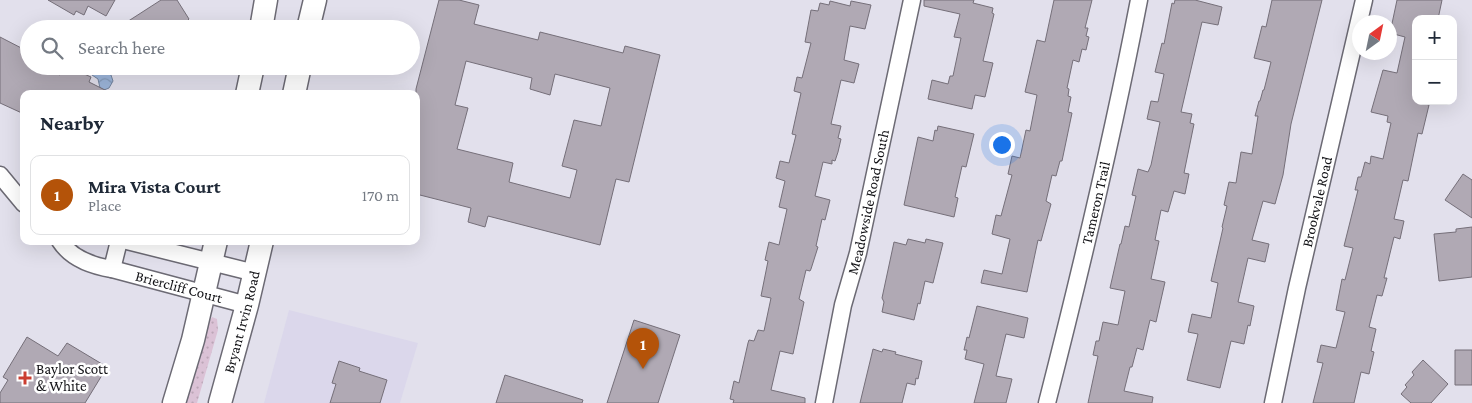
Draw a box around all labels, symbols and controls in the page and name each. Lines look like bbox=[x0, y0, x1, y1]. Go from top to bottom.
north arrow bbox=[1352, 15, 1397, 60]
map controls bbox=[1412, 15, 1457, 105]
button: + bbox=[1412, 15, 1457, 60]
search box bbox=[20, 20, 420, 75]
icon: search bbox=[38, 34, 66, 62]
text: Search here bbox=[78, 37, 165, 58]
button: − bbox=[1412, 60, 1457, 105]
text: Nearby bbox=[40, 111, 104, 135]
street label: Meadowside Road South bbox=[844, 128, 892, 276]
your location bbox=[989, 132, 1015, 158]
street label: Brookvale Road bbox=[1299, 155, 1335, 249]
street label: Tameron Trail bbox=[1078, 160, 1113, 246]
text: Mira Vista Court bbox=[88, 176, 221, 197]
text: 1 bbox=[54, 187, 60, 204]
text: 170 m bbox=[362, 187, 399, 204]
text: Place bbox=[88, 197, 121, 214]
street label: Briercliff Court bbox=[134, 268, 225, 306]
street label: Bryant Irvin Road bbox=[221, 269, 263, 375]
pin: 1 bbox=[627, 328, 659, 369]
place label: Baylor Scott & White bbox=[36, 361, 109, 394]
marker: Baylor Scott & White bbox=[18, 371, 32, 385]

